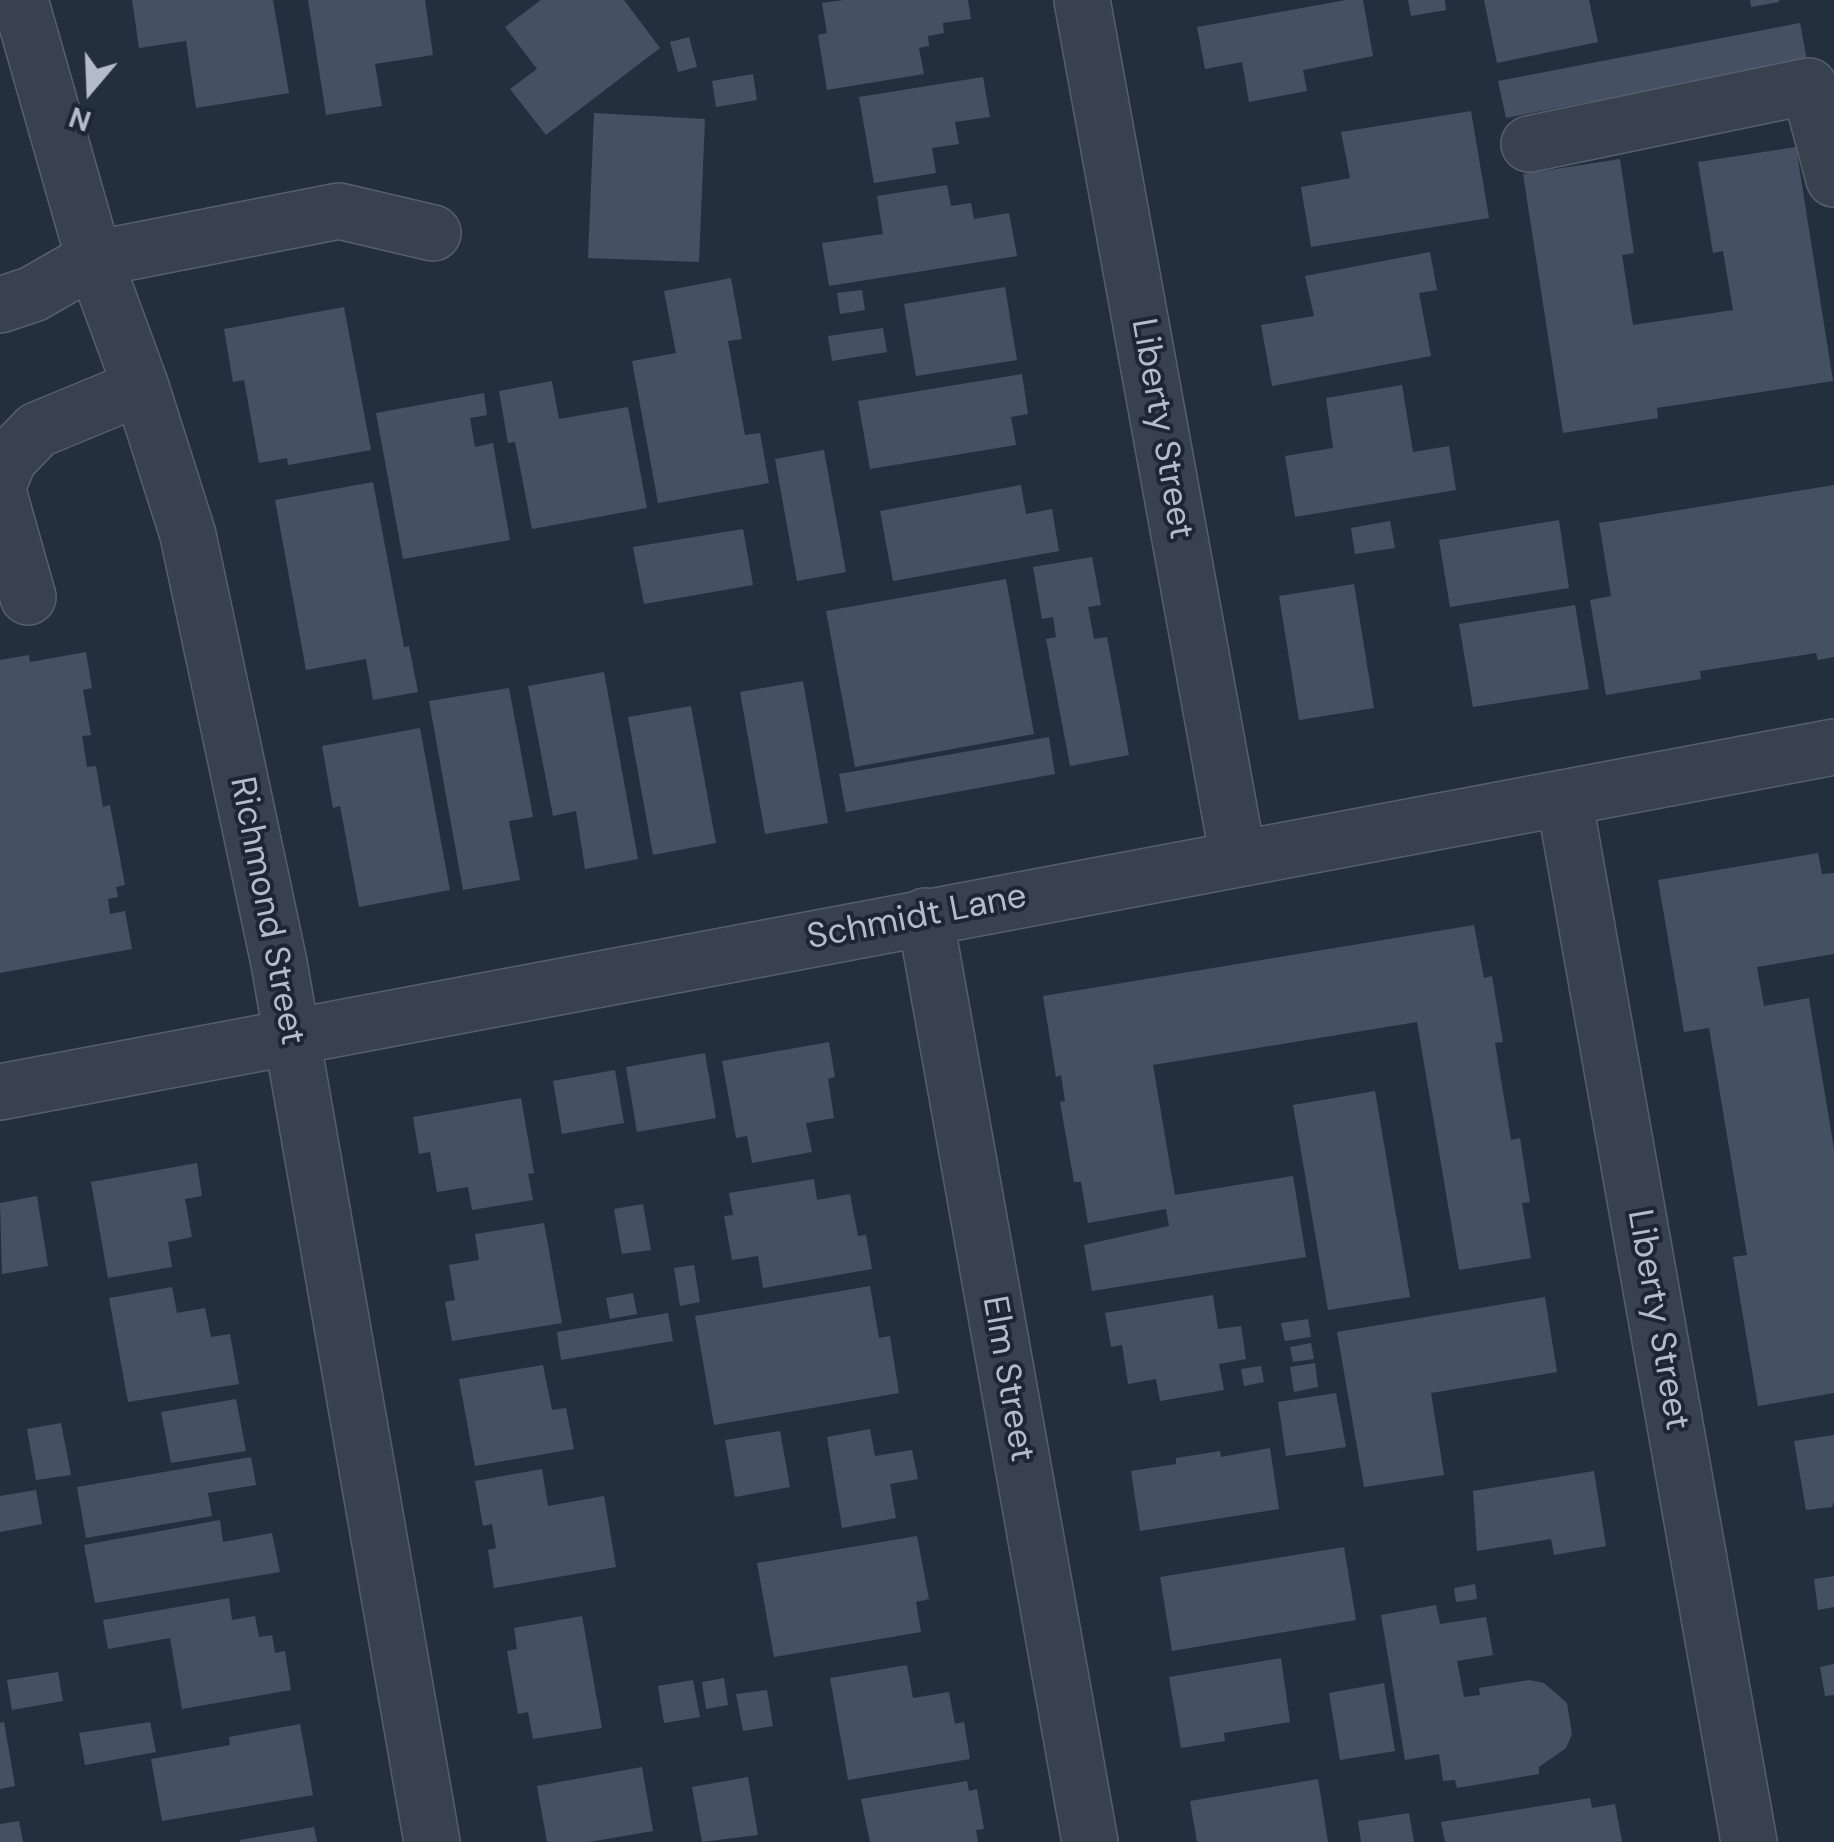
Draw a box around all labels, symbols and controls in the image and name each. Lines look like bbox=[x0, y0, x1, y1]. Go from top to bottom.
north arrow bbox=[40, 40, 140, 140]
text: N bbox=[64, 98, 96, 140]
street label: Liberty Street bbox=[1121, 315, 1201, 543]
street label: Richmond Street bbox=[219, 774, 313, 1048]
street label: Schmidt Lane bbox=[804, 876, 1030, 960]
street label: Liberty Street bbox=[1617, 1206, 1697, 1434]
street label: Elm Street bbox=[972, 1293, 1042, 1465]

